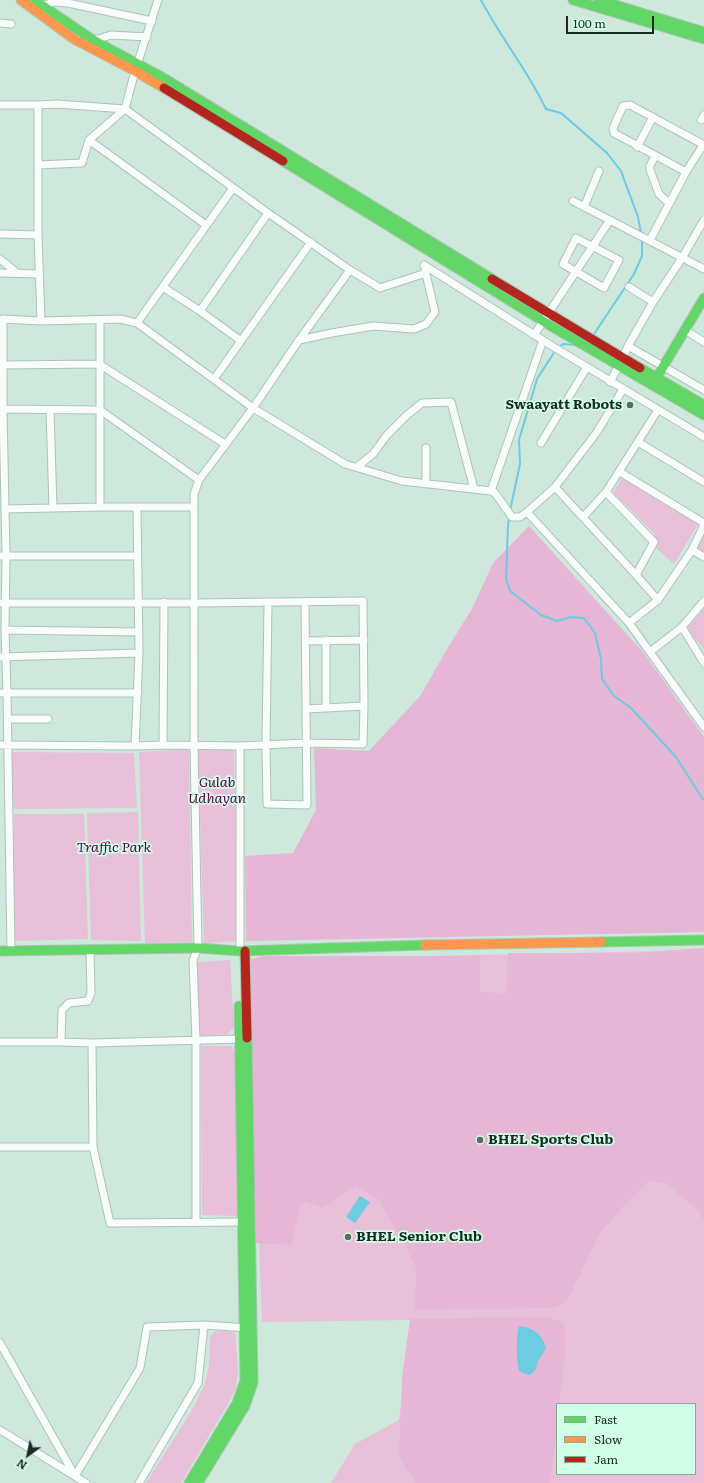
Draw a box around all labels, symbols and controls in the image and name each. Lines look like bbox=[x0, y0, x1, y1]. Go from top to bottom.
scale bar bbox=[568, 8, 656, 34]
text: 100 m bbox=[573, 14, 606, 32]
place label: Swaayatt Robots bbox=[505, 397, 622, 413]
marker: Swaayatt Robots bbox=[625, 400, 635, 410]
park label: Gulab Udhayan bbox=[188, 775, 246, 808]
park label: Traffic Park bbox=[77, 840, 151, 856]
place label: BHEL Sports Club bbox=[488, 1132, 613, 1148]
marker: BHEL Sports Club bbox=[475, 1135, 485, 1145]
place label: BHEL Senior Club bbox=[356, 1229, 482, 1245]
marker: BHEL Senior Club bbox=[343, 1232, 353, 1242]
legend bbox=[556, 1403, 696, 1475]
text: Fast bbox=[594, 1410, 617, 1428]
text: Slow bbox=[594, 1430, 622, 1448]
north arrow bbox=[8, 1435, 48, 1475]
text: Jam bbox=[594, 1450, 618, 1468]
text: N bbox=[13, 1456, 30, 1474]

